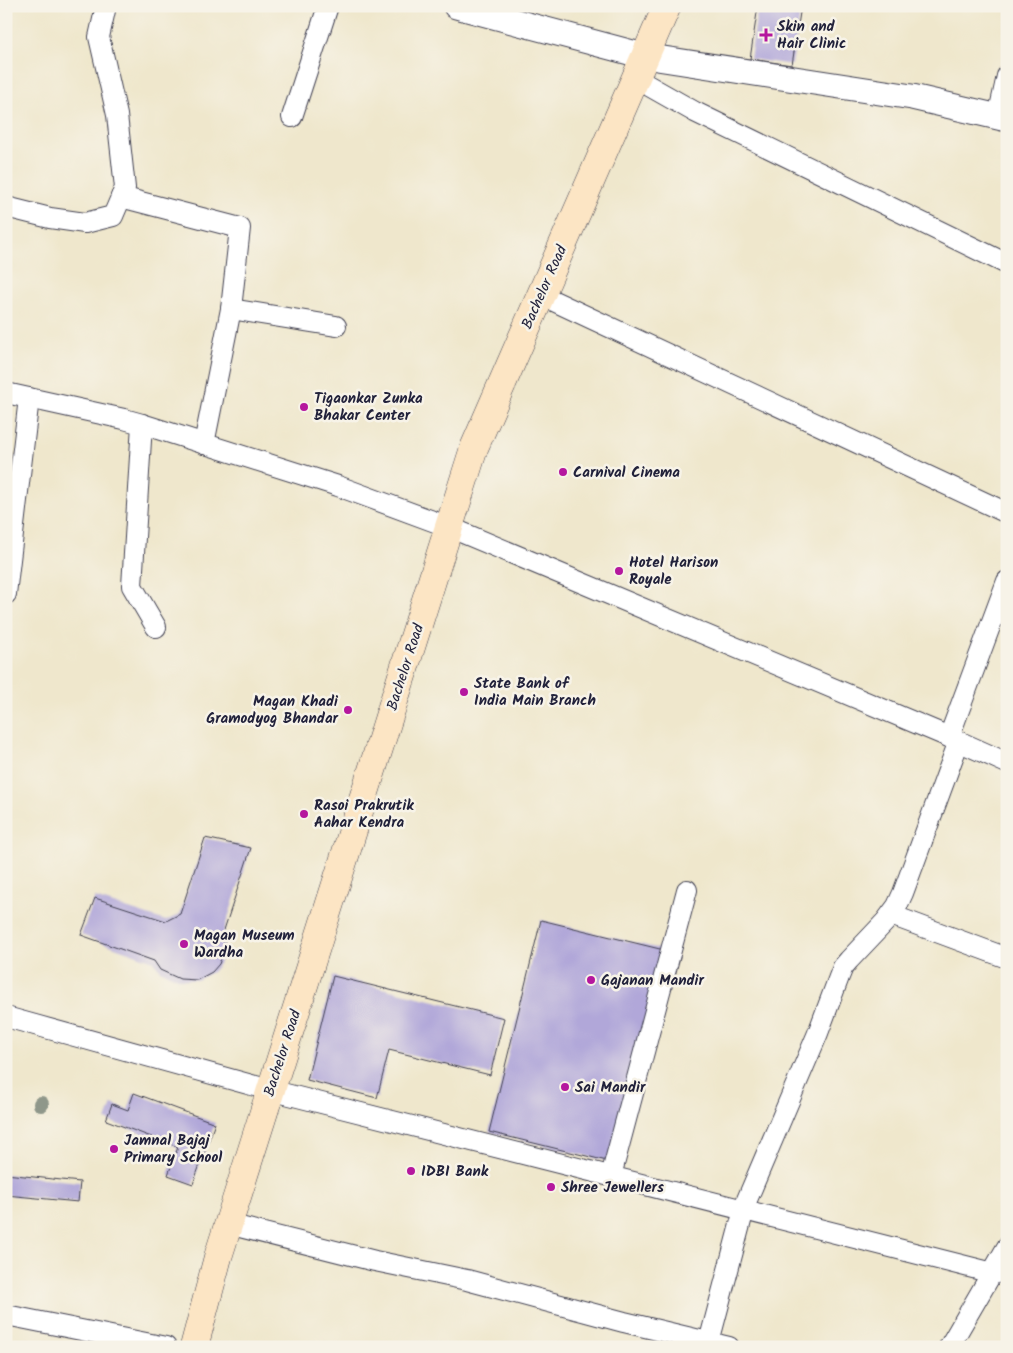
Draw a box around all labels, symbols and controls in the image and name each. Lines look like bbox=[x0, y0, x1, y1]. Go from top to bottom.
place label: Skin and Hair Clinic bbox=[777, 15, 846, 56]
marker: Skin and Hair Clinic bbox=[759, 28, 773, 42]
street label: Bachelor Road bbox=[516, 241, 574, 333]
place label: Tigaonkar Zunka Bhakar Center bbox=[314, 387, 423, 428]
marker: Tigaonkar Zunka Bhakar Center bbox=[298, 401, 310, 413]
place label: Carnival Cinema bbox=[573, 461, 680, 485]
marker: Carnival Cinema bbox=[557, 466, 569, 478]
place label: Hotel Harison Royale bbox=[629, 551, 718, 592]
marker: Hotel Harison Royale bbox=[613, 565, 625, 577]
street label: Bachelor Road bbox=[381, 621, 431, 714]
place label: State Bank of India Main Branch bbox=[474, 672, 596, 713]
marker: State Bank of India Main Branch bbox=[458, 686, 470, 698]
place label: Magan Khadi Gramodyog Bhandar bbox=[206, 690, 339, 731]
marker: Magan Khadi Gramodyog Bhandar bbox=[342, 704, 354, 716]
place label: Rasoi Prakrutik Aahar Kendra bbox=[314, 794, 414, 835]
marker: Rasoi Prakrutik Aahar Kendra bbox=[298, 808, 310, 820]
place label: Magan Museum Wardha bbox=[194, 924, 294, 965]
marker: Magan Museum Wardha bbox=[178, 938, 190, 950]
place label: Gajanan Mandir bbox=[601, 969, 704, 993]
marker: Gajanan Mandir bbox=[585, 974, 597, 986]
street label: Bachelor Road bbox=[258, 1007, 308, 1100]
place label: Sai Mandir bbox=[575, 1076, 646, 1100]
marker: Sai Mandir bbox=[559, 1081, 571, 1093]
place label: Jamnal Bajaj Primary School bbox=[124, 1129, 222, 1170]
marker: Jamnal Bajaj Primary School bbox=[108, 1143, 120, 1155]
place label: IDBI Bank bbox=[421, 1160, 489, 1184]
marker: IDBI Bank bbox=[405, 1165, 417, 1177]
place label: Shree Jewellers bbox=[561, 1176, 664, 1200]
marker: Shree Jewellers bbox=[545, 1181, 557, 1193]

